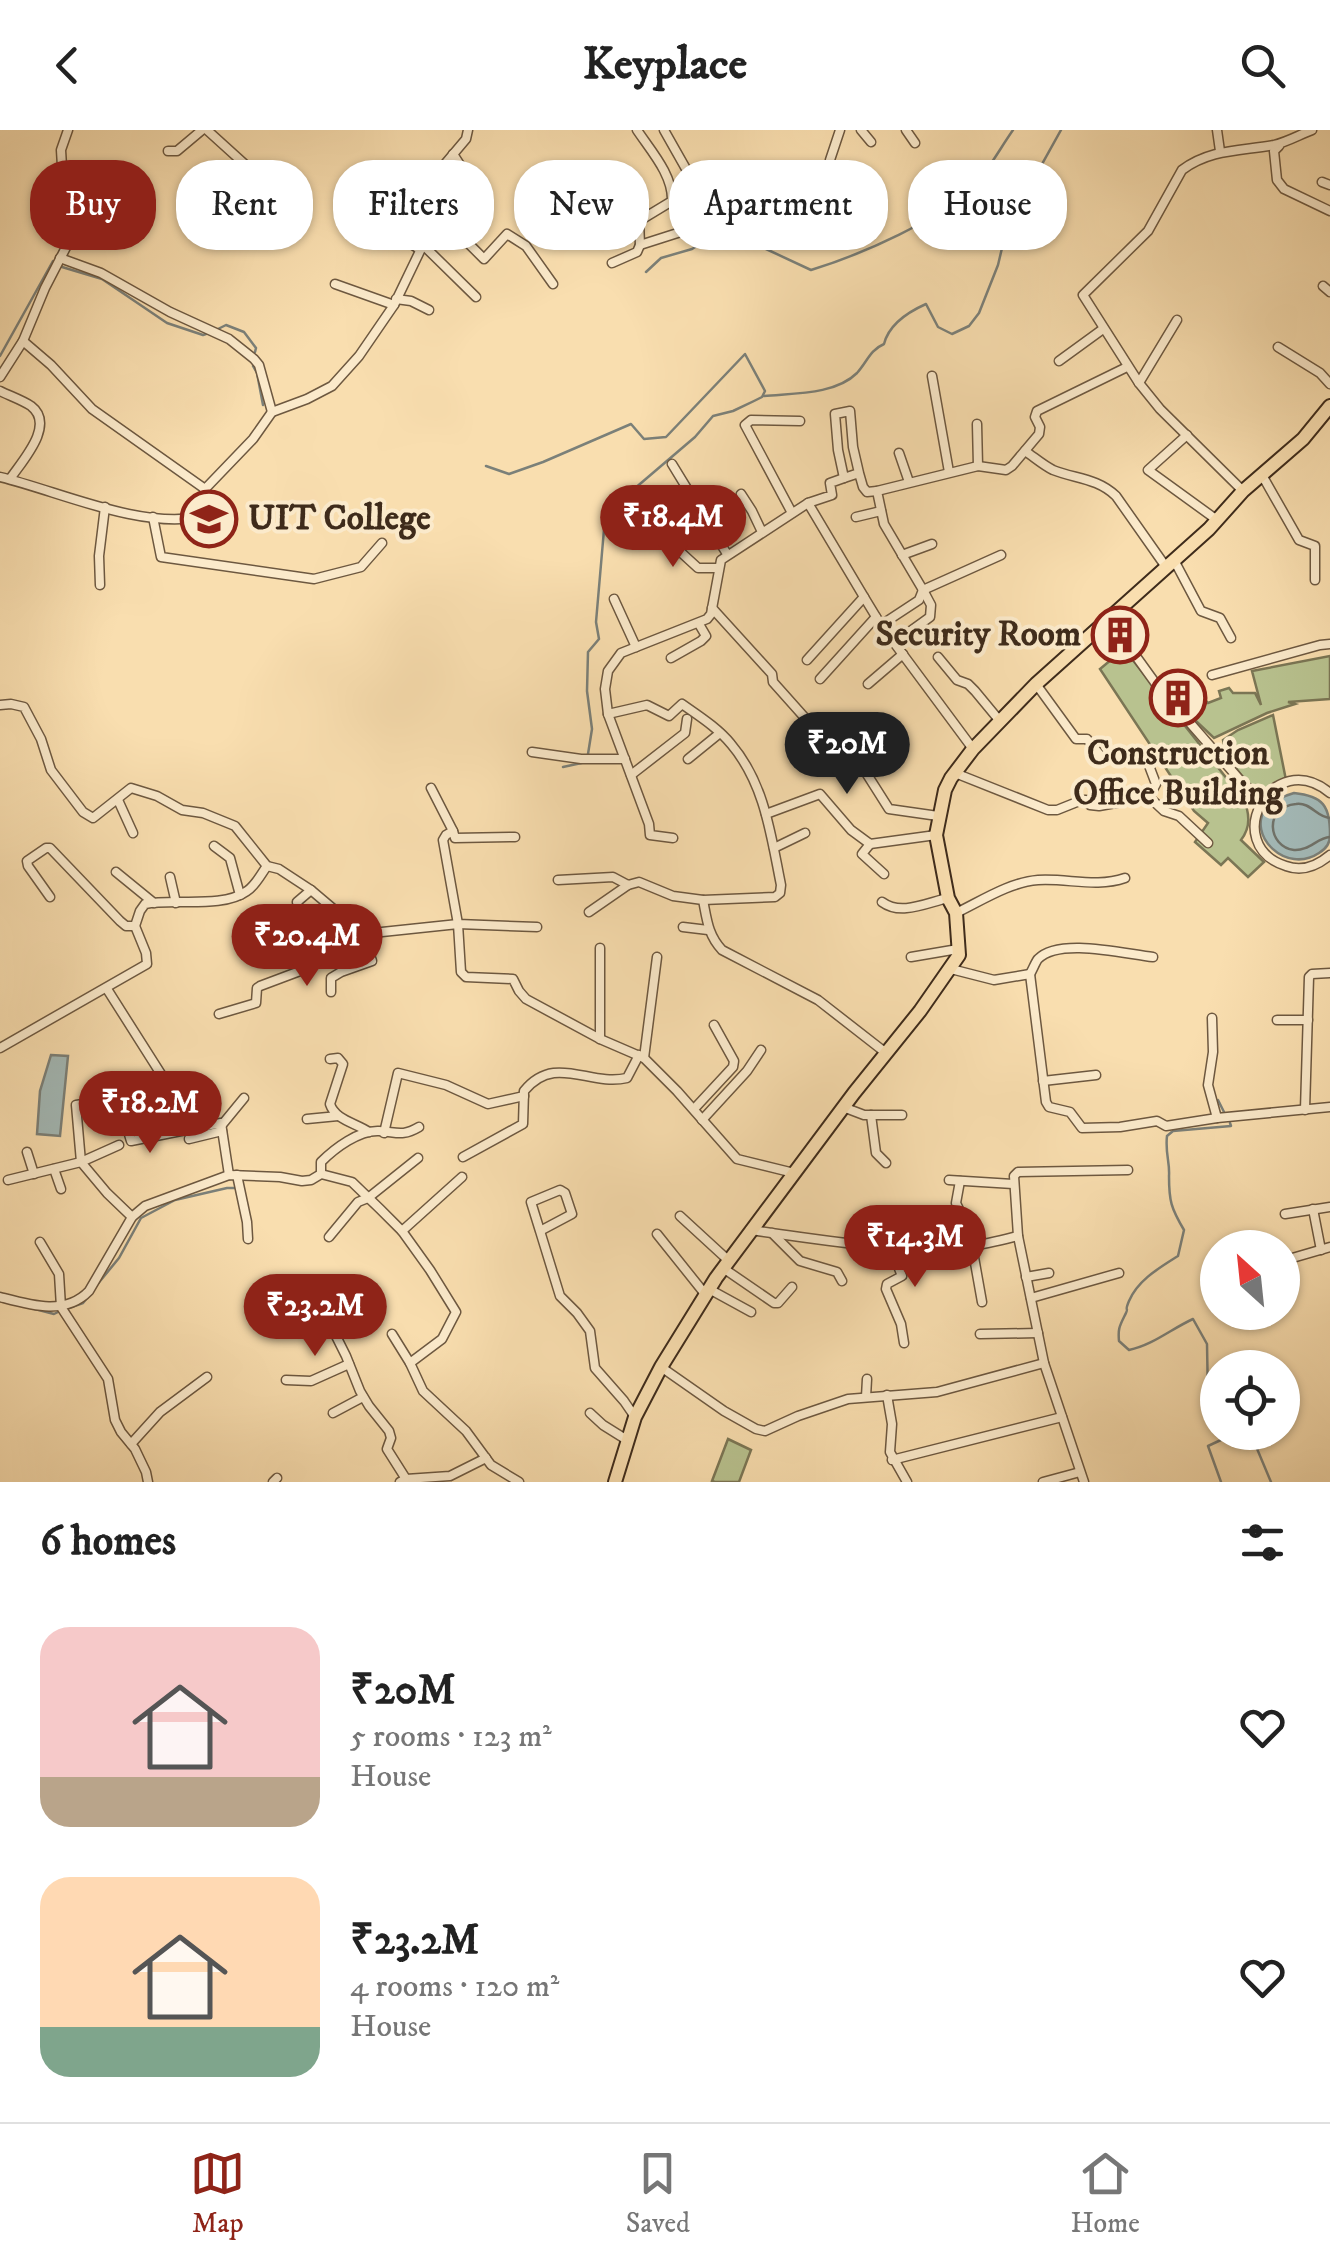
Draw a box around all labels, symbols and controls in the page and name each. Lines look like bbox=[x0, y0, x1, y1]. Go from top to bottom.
text: Keyplace bbox=[583, 37, 747, 93]
icon: back bbox=[40, 38, 95, 93]
icon: search bbox=[1235, 38, 1290, 93]
chip: Buy bbox=[30, 160, 156, 250]
chip: Rent bbox=[176, 160, 313, 250]
chip: Filters bbox=[333, 160, 494, 250]
chip: New bbox=[514, 160, 649, 250]
chip: Apartment bbox=[669, 160, 888, 250]
chip: House bbox=[908, 160, 1067, 250]
pin: ₹18.4M bbox=[592, 485, 754, 570]
school or university icon: UIT College bbox=[179, 489, 239, 549]
place label: UIT College bbox=[248, 497, 431, 541]
text: ₹18.4M bbox=[622, 497, 724, 537]
building icon: Security Room bbox=[1090, 605, 1150, 665]
place label: Security Room bbox=[875, 613, 1081, 657]
building icon: Construction Office Building bbox=[1148, 668, 1208, 728]
pin: ₹20M bbox=[788, 712, 906, 797]
text: ₹20M bbox=[807, 724, 887, 764]
place label: Construction Office Building bbox=[1073, 732, 1284, 816]
pin: ₹20.4M bbox=[226, 904, 388, 989]
text: ₹20.4M bbox=[254, 916, 360, 956]
pin: ₹18.2M bbox=[69, 1071, 231, 1156]
text: ₹18.2M bbox=[101, 1083, 199, 1123]
pin: ₹14.3M bbox=[834, 1205, 996, 1290]
text: ₹14.3M bbox=[866, 1217, 964, 1257]
north arrow bbox=[1200, 1230, 1300, 1330]
map controls bbox=[1200, 1230, 1300, 1450]
pin: ₹23.2M bbox=[234, 1274, 396, 1359]
text: ₹23.2M bbox=[266, 1286, 364, 1326]
button: locate bbox=[1200, 1350, 1300, 1450]
icon: filters bbox=[1235, 1515, 1290, 1570]
text: 6 homes bbox=[40, 1516, 176, 1568]
text: ₹20M bbox=[350, 1665, 456, 1717]
icon: home bbox=[120, 1667, 240, 1787]
icon: heart bbox=[1235, 1700, 1290, 1755]
text: 5 rooms · 123 m² bbox=[350, 1717, 552, 1757]
text: House bbox=[350, 1757, 431, 1797]
text: ₹23.2M bbox=[350, 1915, 479, 1967]
icon: home bbox=[120, 1917, 240, 2037]
icon: heart bbox=[1235, 1950, 1290, 2005]
text: 4 rooms · 120 m² bbox=[350, 1967, 559, 2007]
text: House bbox=[350, 2007, 431, 2047]
tab: Map bbox=[190, 2146, 245, 2241]
tab: Saved bbox=[626, 2146, 690, 2241]
tab: Home bbox=[1071, 2146, 1140, 2241]

